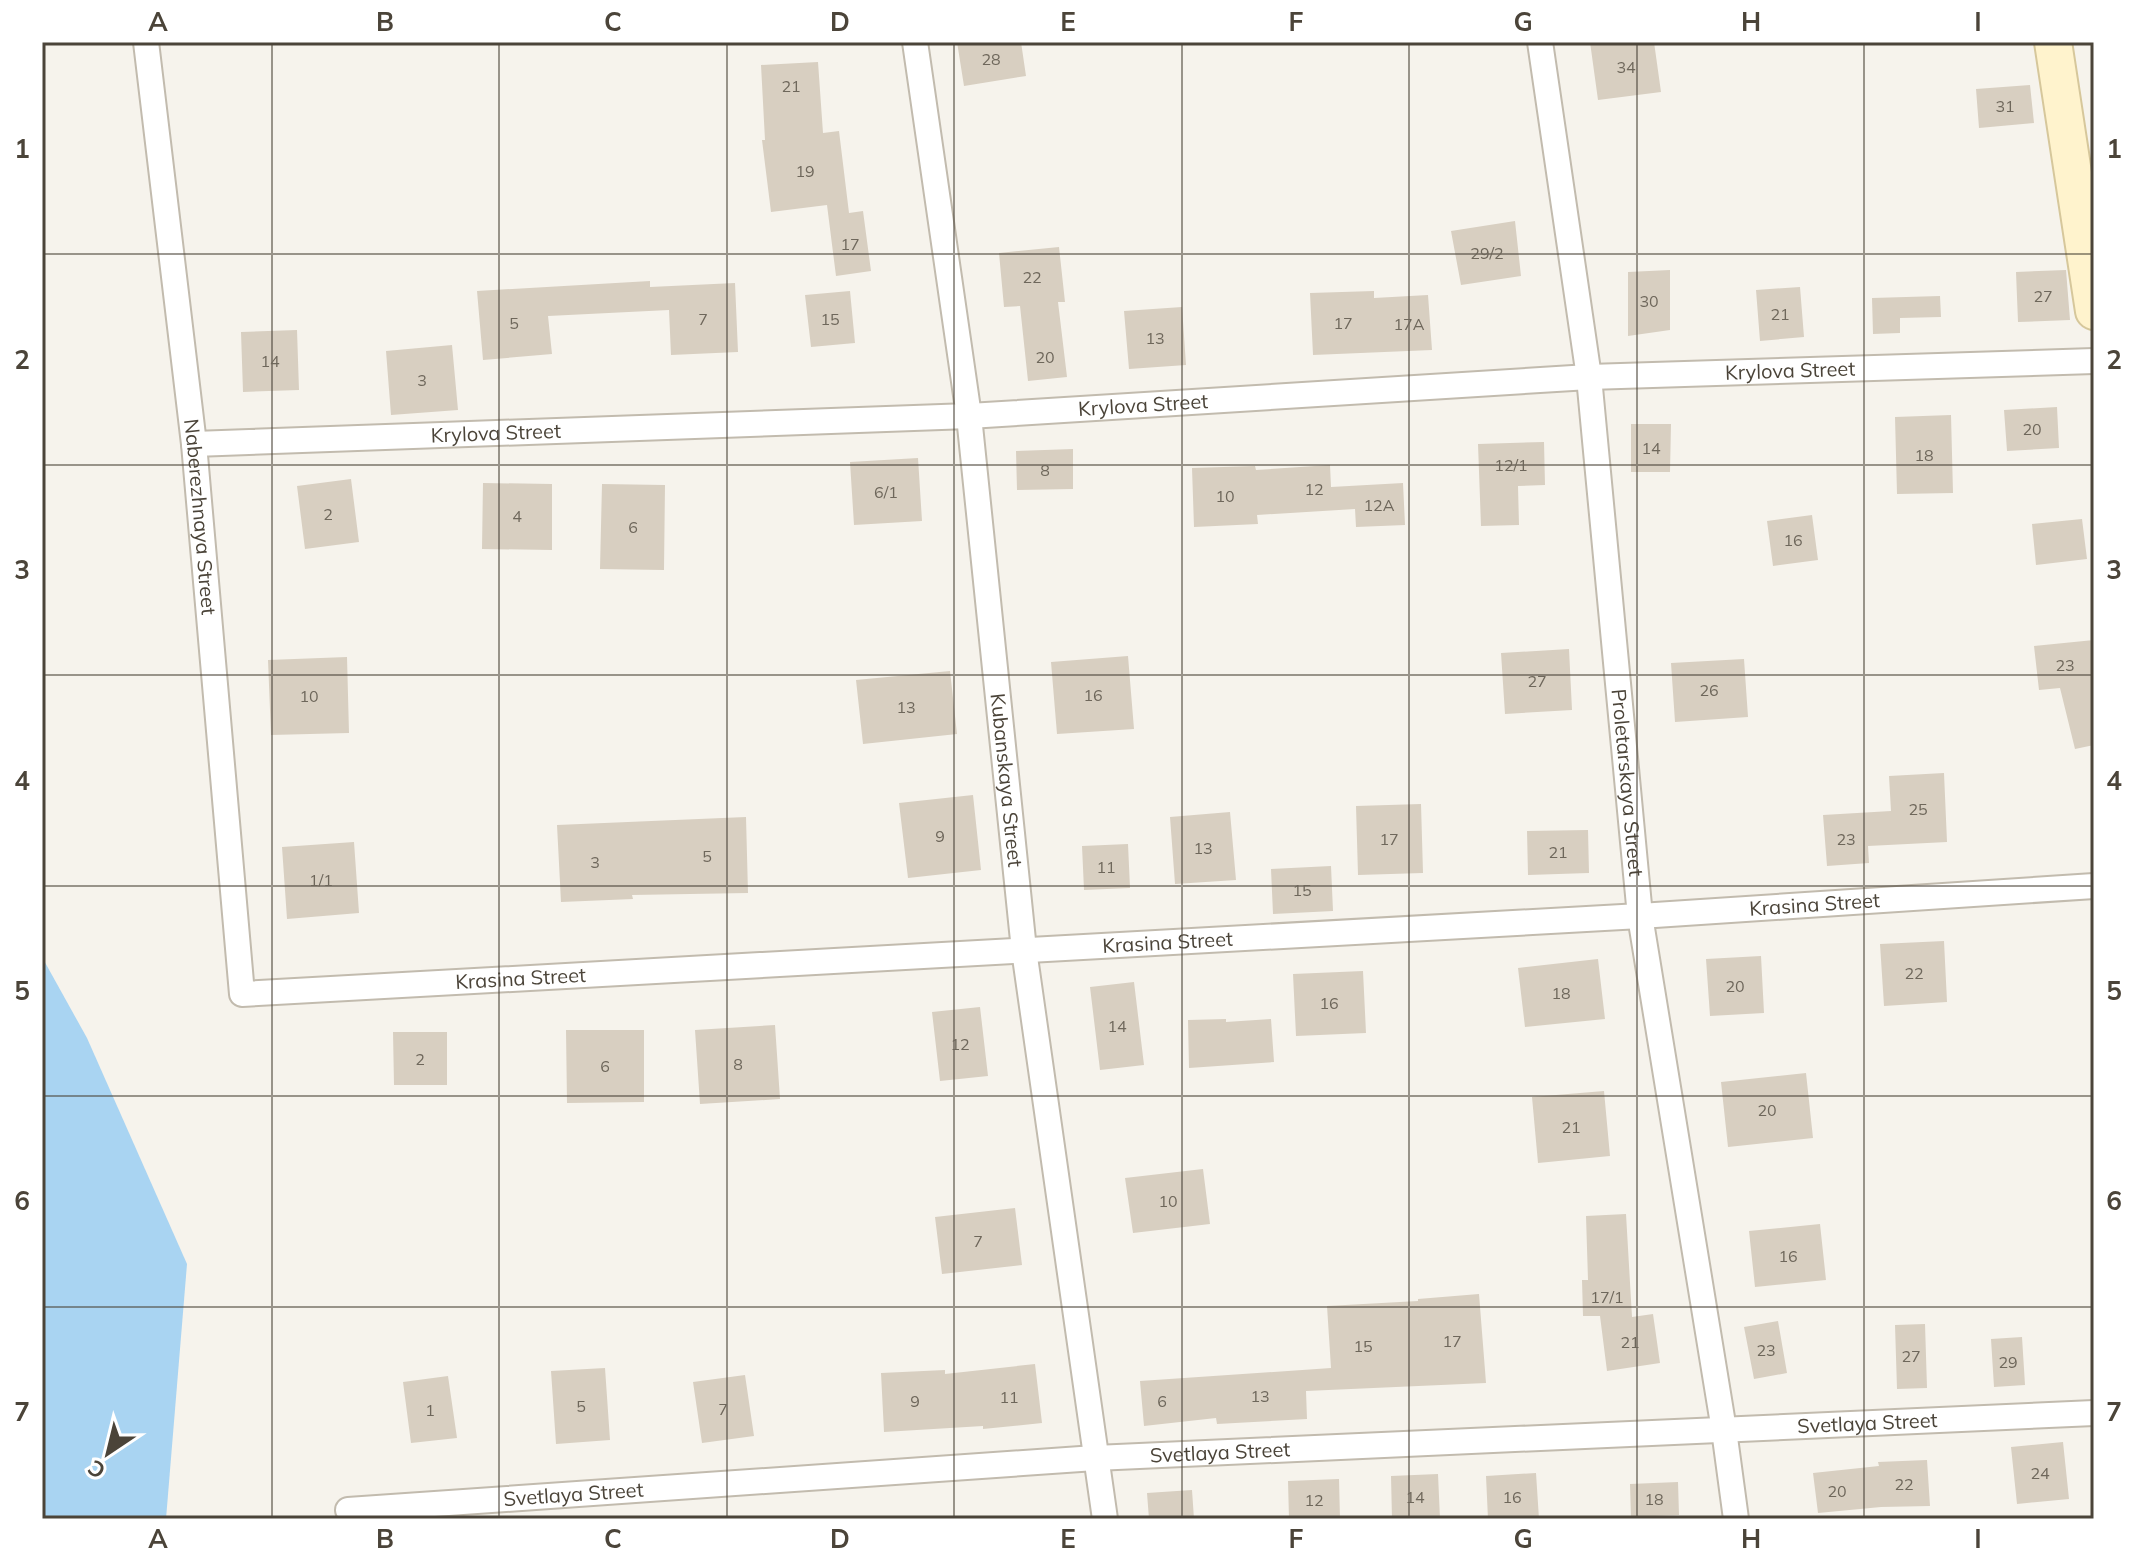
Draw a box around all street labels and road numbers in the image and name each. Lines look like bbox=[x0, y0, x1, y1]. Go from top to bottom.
street label: Krylova Street bbox=[1725, 356, 1856, 385]
street label: Krylova Street bbox=[1077, 388, 1209, 421]
street label: Naberezhnaya Street bbox=[179, 417, 222, 616]
street label: Krylova Street bbox=[430, 418, 561, 447]
street label: Proletarskaya Street bbox=[1607, 688, 1649, 877]
street label: Kubanskaya Street bbox=[986, 692, 1028, 868]
street label: Krasina Street bbox=[1748, 887, 1881, 921]
street label: Krasina Street bbox=[1102, 926, 1234, 958]
street label: Krasina Street bbox=[455, 962, 587, 994]
street label: Svetlaya Street bbox=[1797, 1407, 1938, 1438]
street label: Svetlaya Street bbox=[1149, 1436, 1291, 1468]
street label: Svetlaya Street bbox=[503, 1476, 644, 1511]

